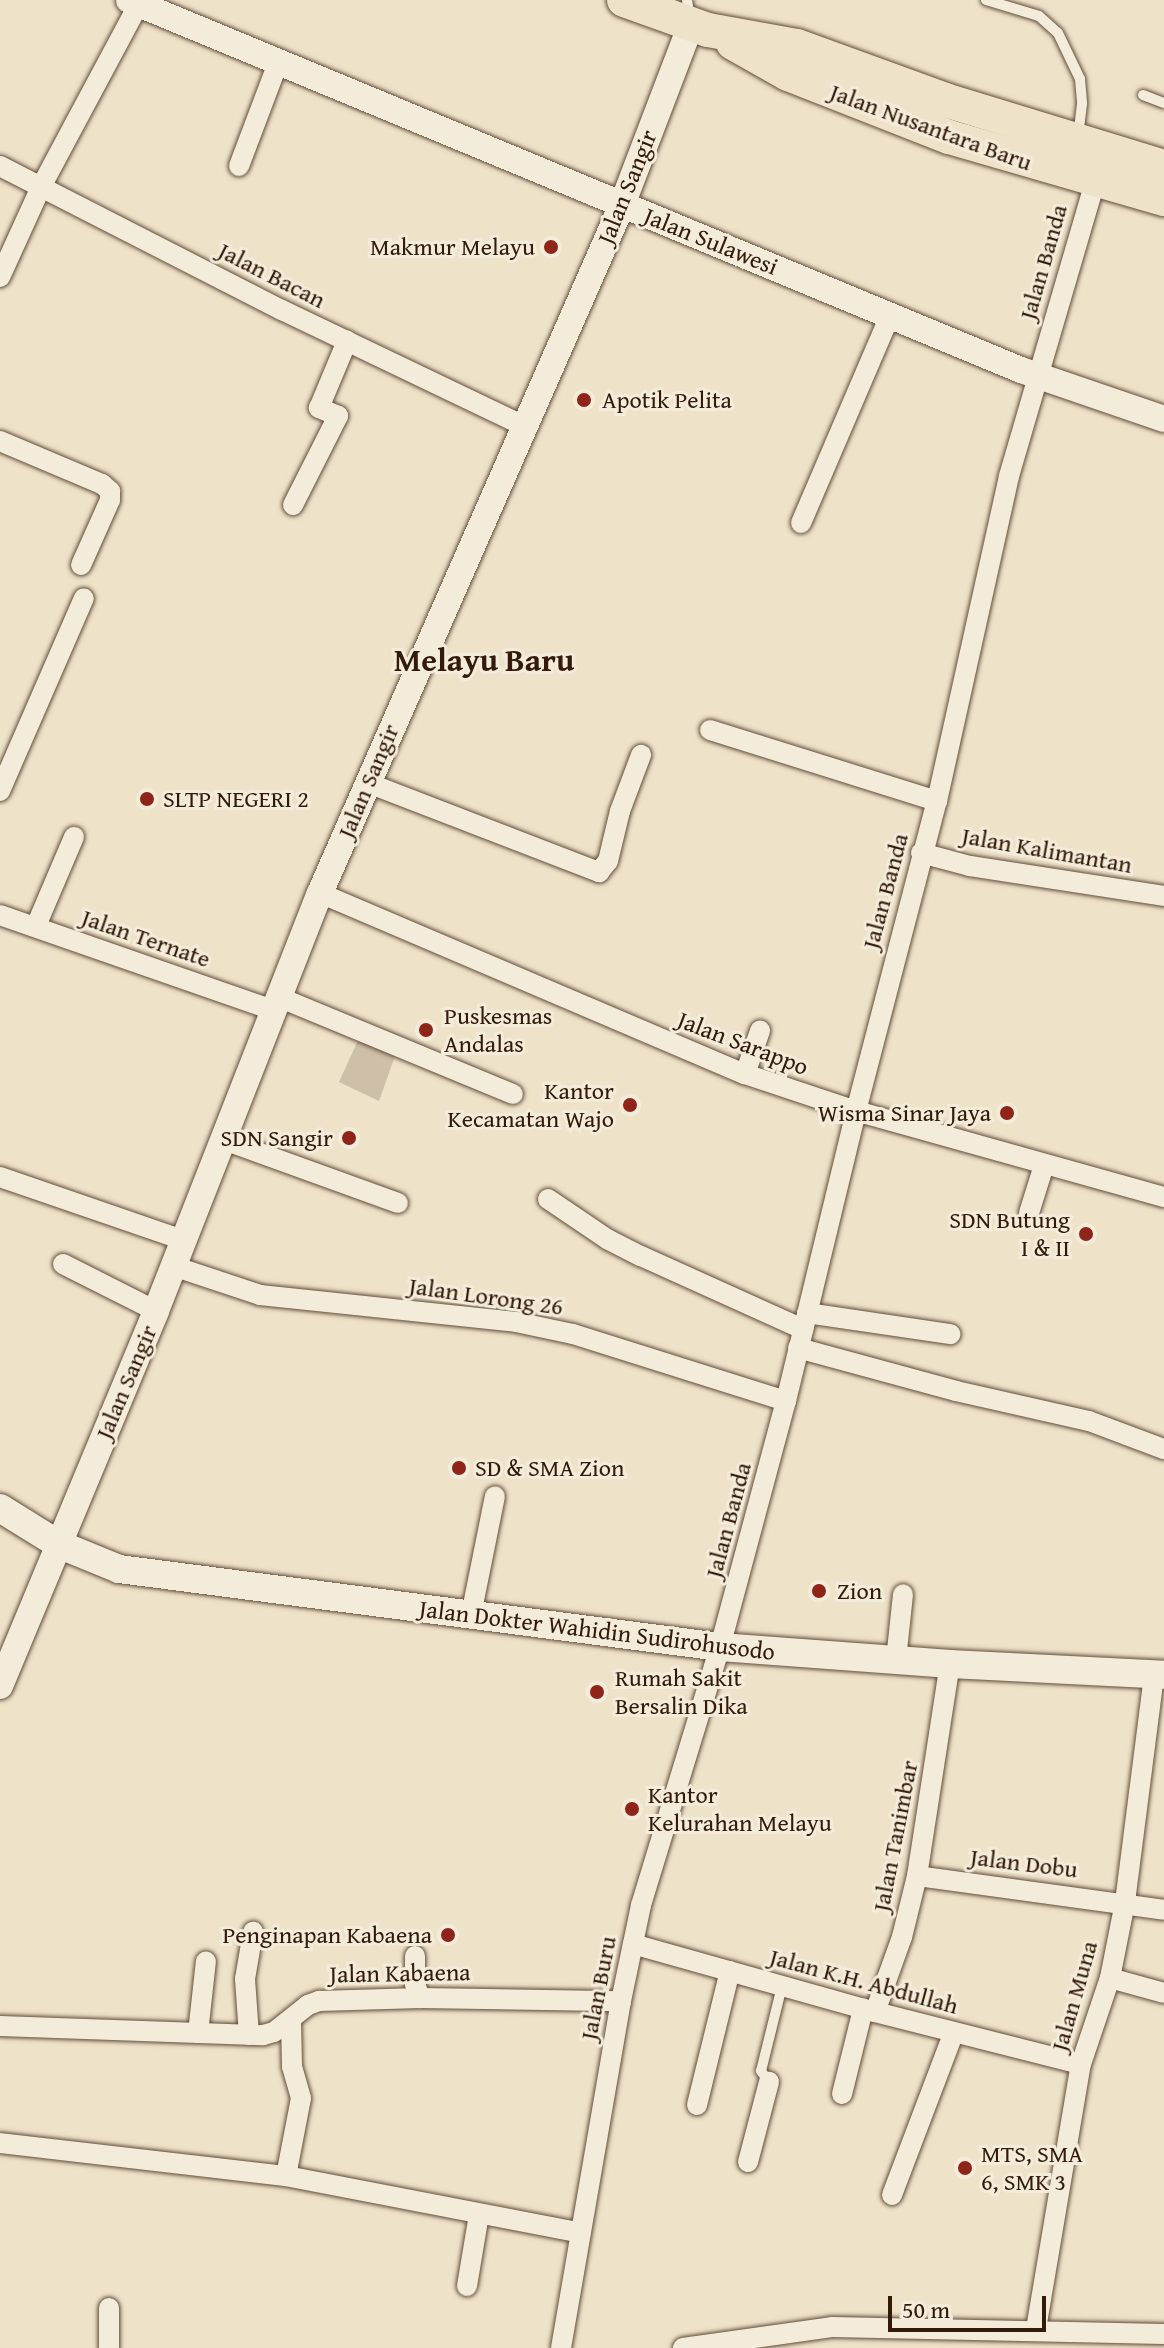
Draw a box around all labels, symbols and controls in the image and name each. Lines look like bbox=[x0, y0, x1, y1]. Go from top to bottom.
street label: Jalan Nusantara Baru bbox=[826, 77, 1036, 177]
street label: Jalan Sangir bbox=[591, 126, 663, 248]
street label: Jalan Sulawesi bbox=[640, 201, 782, 281]
street label: Jalan Banda bbox=[1013, 201, 1073, 323]
place label: Makmur Melayu bbox=[370, 233, 535, 261]
street label: Jalan Bacan bbox=[214, 236, 330, 314]
marker: Makmur Melayu bbox=[542, 238, 560, 256]
place label: Apotik Pelita bbox=[602, 386, 732, 414]
marker: Apotik Pelita bbox=[573, 389, 595, 411]
district label: Melayu Baru bbox=[394, 641, 574, 679]
street label: Jalan Sangir bbox=[331, 720, 405, 842]
place label: SLTP NEGERI 2 bbox=[163, 785, 309, 813]
marker: SLTP NEGERI 2 bbox=[138, 790, 156, 808]
street label: Jalan Kalimantan bbox=[960, 821, 1134, 879]
street label: Jalan Banda bbox=[856, 830, 914, 952]
street label: Jalan Ternate bbox=[78, 903, 214, 973]
place label: Puskesmas Andalas bbox=[444, 1002, 552, 1058]
street label: Jalan Sarappo bbox=[673, 1005, 813, 1081]
marker: Puskesmas Andalas bbox=[415, 1019, 437, 1041]
place label: Kantor Kecamatan Wajo bbox=[448, 1077, 614, 1133]
marker: Kantor Kecamatan Wajo bbox=[621, 1096, 639, 1114]
place label: Wisma Sinar Jaya bbox=[818, 1099, 991, 1127]
marker: Wisma Sinar Jaya bbox=[998, 1104, 1016, 1122]
place label: SDN Sangir bbox=[221, 1124, 333, 1152]
marker: SDN Sangir bbox=[340, 1129, 358, 1147]
place label: SDN Butung I & II bbox=[949, 1206, 1070, 1262]
marker: SDN Butung I & II bbox=[1077, 1225, 1095, 1243]
street label: Jalan Lorong 26 bbox=[407, 1271, 565, 1321]
street label: Jalan Sangir bbox=[89, 1321, 163, 1443]
place label: SD & SMA Zion bbox=[475, 1454, 625, 1482]
marker: SD & SMA Zion bbox=[450, 1459, 468, 1477]
street label: Jalan Banda bbox=[699, 1459, 757, 1581]
place label: Zion bbox=[837, 1577, 882, 1605]
marker: Zion bbox=[808, 1580, 830, 1602]
street label: Jalan Dokter Wahidin Sudirohusodo bbox=[417, 1594, 777, 1666]
place label: Rumah Sakit Bersalin Dika bbox=[615, 1664, 748, 1720]
marker: Rumah Sakit Bersalin Dika bbox=[586, 1681, 608, 1703]
street label: Jalan Tanimbar bbox=[866, 1758, 924, 1914]
place label: Kantor Kelurahan Melayu bbox=[648, 1781, 832, 1837]
marker: Kantor Kelurahan Melayu bbox=[623, 1800, 641, 1818]
street label: Jalan Dobu bbox=[969, 1842, 1079, 1884]
place label: Penginapan Kabaena bbox=[222, 1921, 432, 1949]
marker: Penginapan Kabaena bbox=[439, 1926, 457, 1944]
street label: Jalan Buru bbox=[574, 1934, 622, 2042]
street label: Jalan Muna bbox=[1045, 1938, 1103, 2054]
street label: Jalan K.H. Abdullah bbox=[767, 1942, 961, 2020]
street label: Jalan Kabaena bbox=[329, 1957, 471, 1989]
place label: MTS, SMA 6, SMK 3 bbox=[981, 2140, 1083, 2196]
marker: MTS, SMA 6, SMK 3 bbox=[956, 2159, 974, 2177]
scale bar bbox=[892, 2280, 1050, 2330]
text: 50 m bbox=[902, 2292, 950, 2327]

